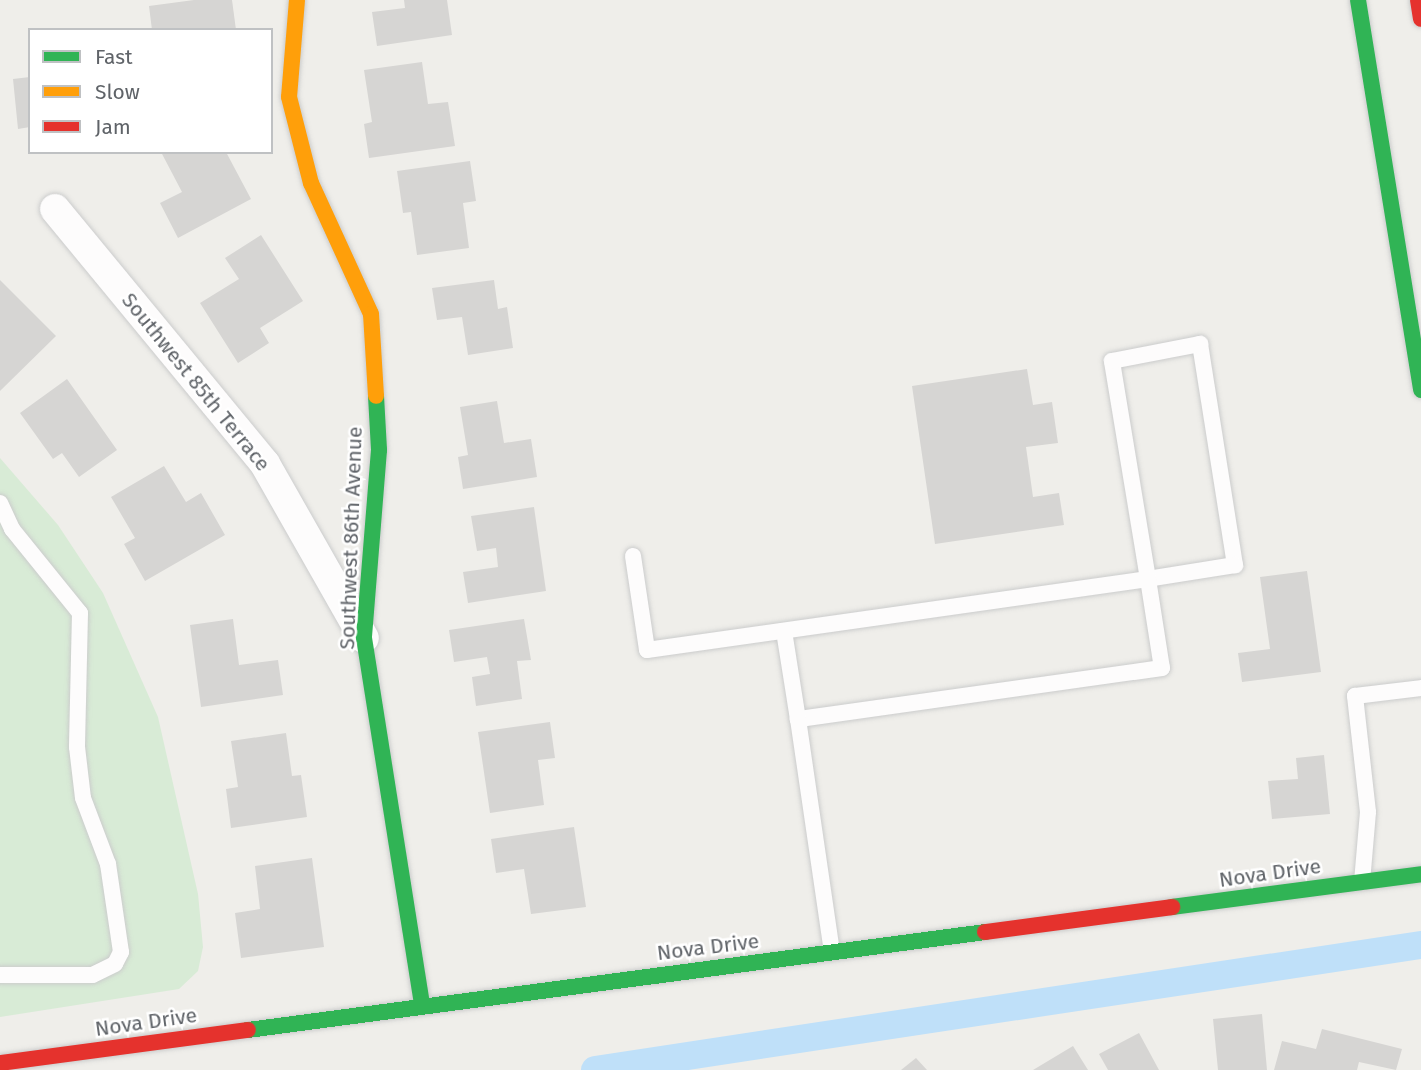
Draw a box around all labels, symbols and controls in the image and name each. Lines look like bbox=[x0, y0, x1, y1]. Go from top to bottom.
legend bbox=[28, 28, 273, 154]
text: Fast bbox=[95, 44, 133, 70]
text: Slow bbox=[95, 79, 140, 105]
text: Jam bbox=[95, 114, 131, 140]
street label: Southwest 85th Terrace bbox=[116, 288, 276, 476]
street label: Southwest 86th Avenue bbox=[335, 426, 367, 650]
street label: Nova Drive bbox=[1217, 853, 1323, 893]
street label: Nova Drive bbox=[655, 928, 761, 966]
street label: Nova Drive bbox=[93, 1002, 199, 1042]

